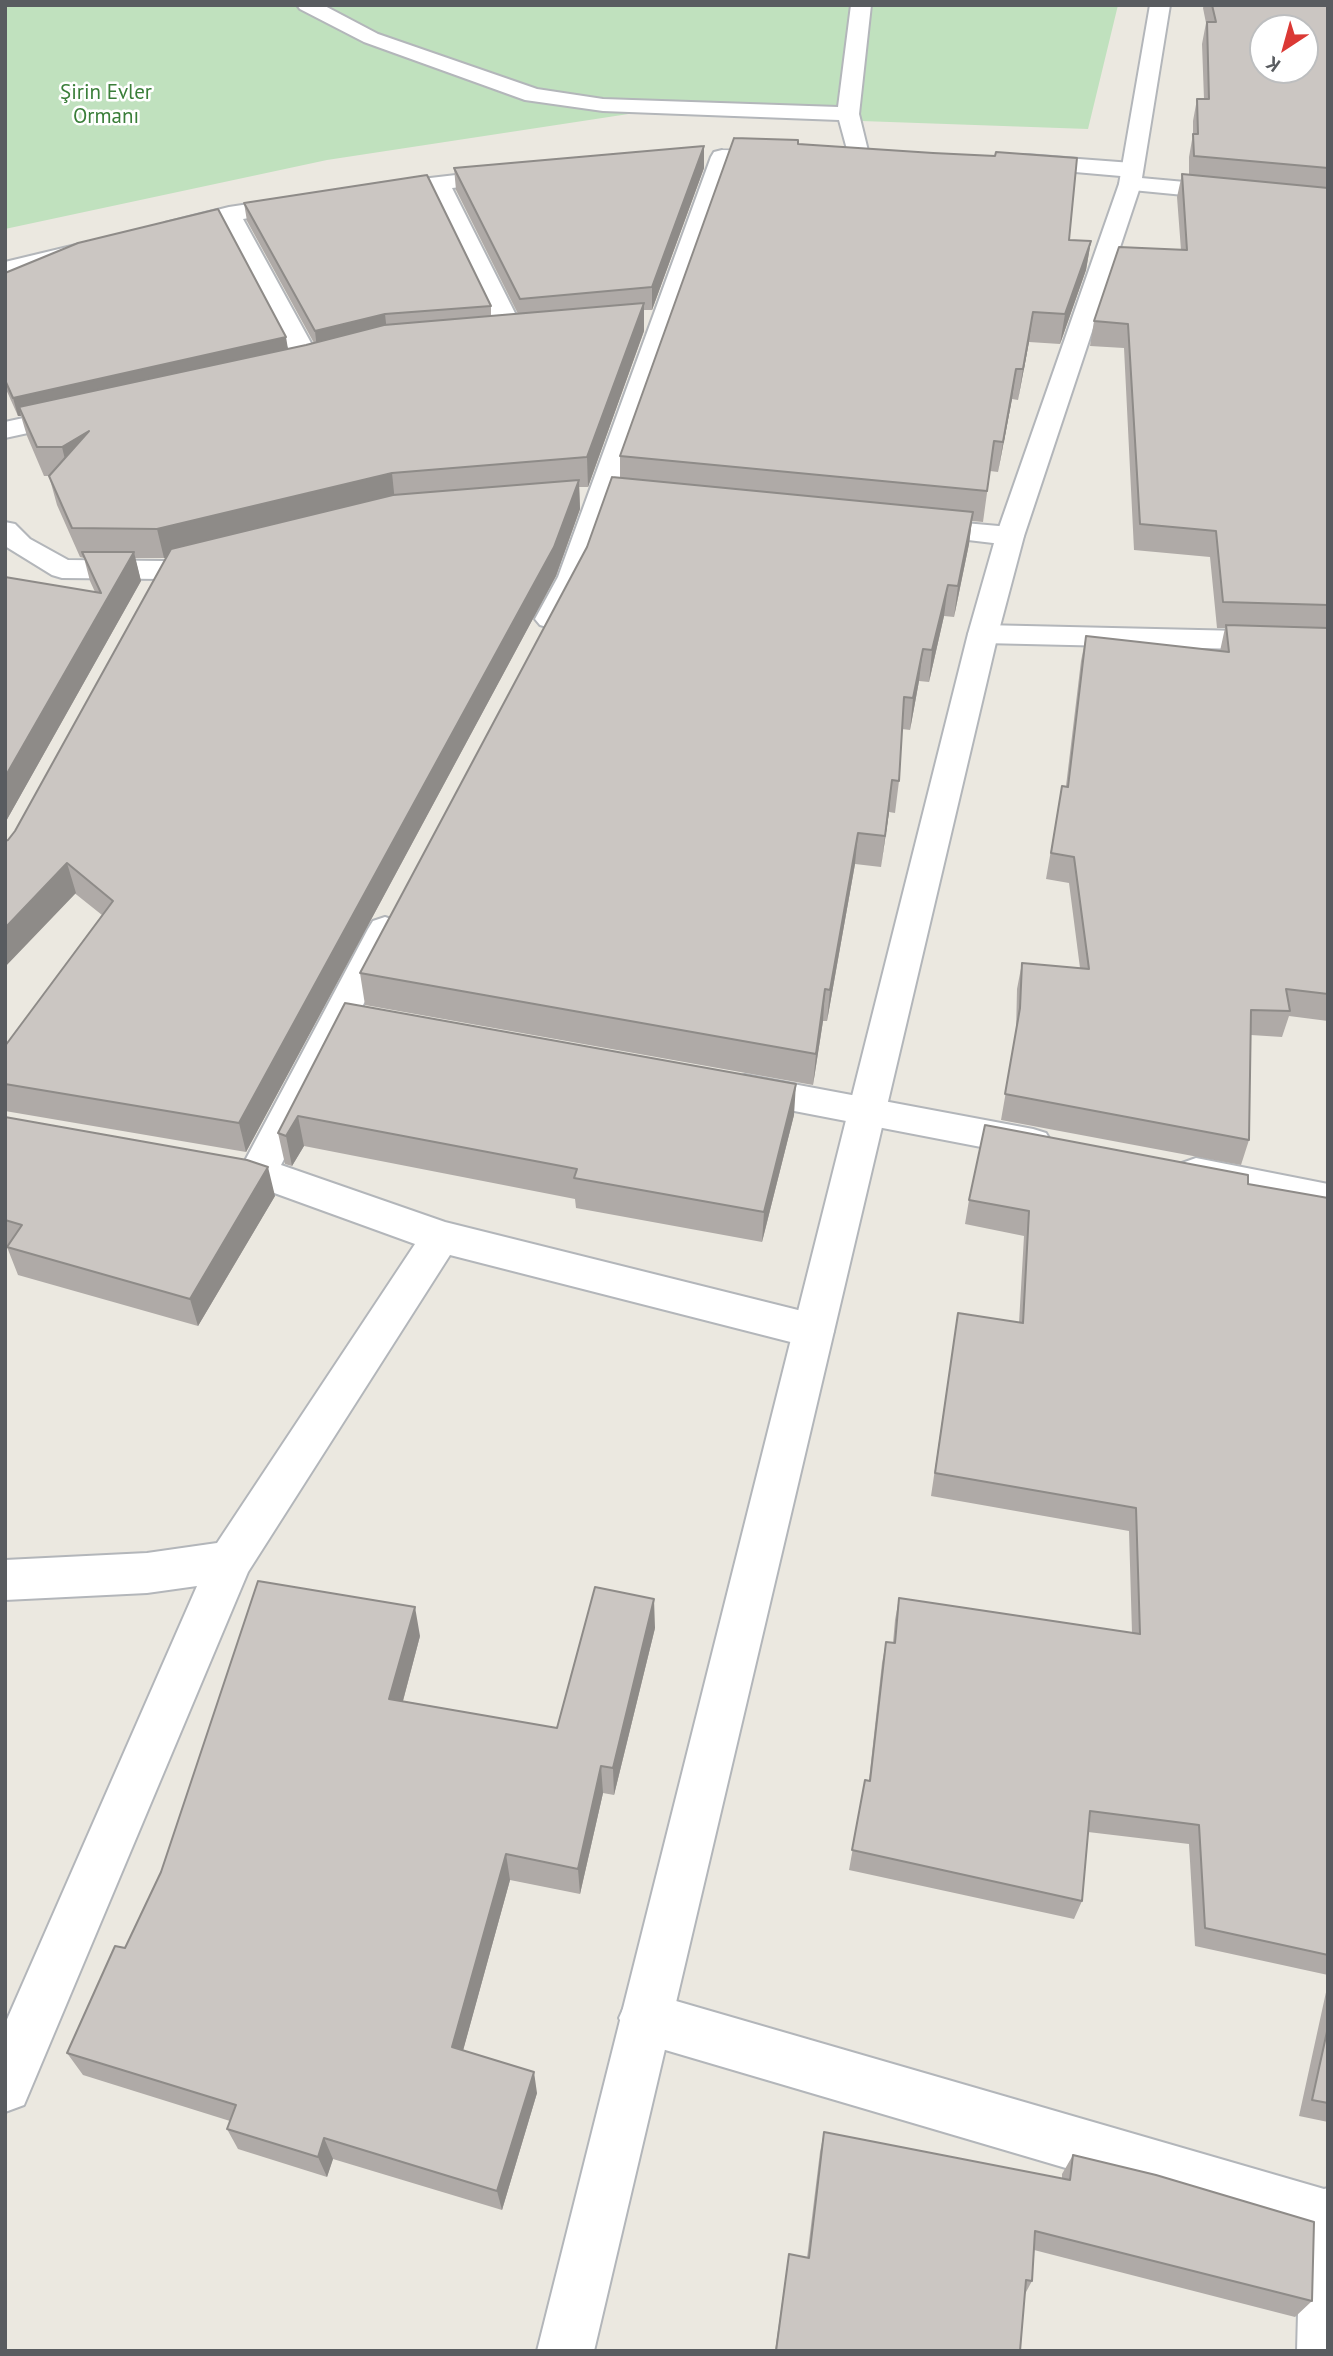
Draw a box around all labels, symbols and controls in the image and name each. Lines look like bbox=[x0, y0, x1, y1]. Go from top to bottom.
north arrow bbox=[1249, 14, 1319, 84]
text: K bbox=[1261, 51, 1285, 78]
park label: Şirin Evler Ormanı bbox=[60, 80, 152, 130]

